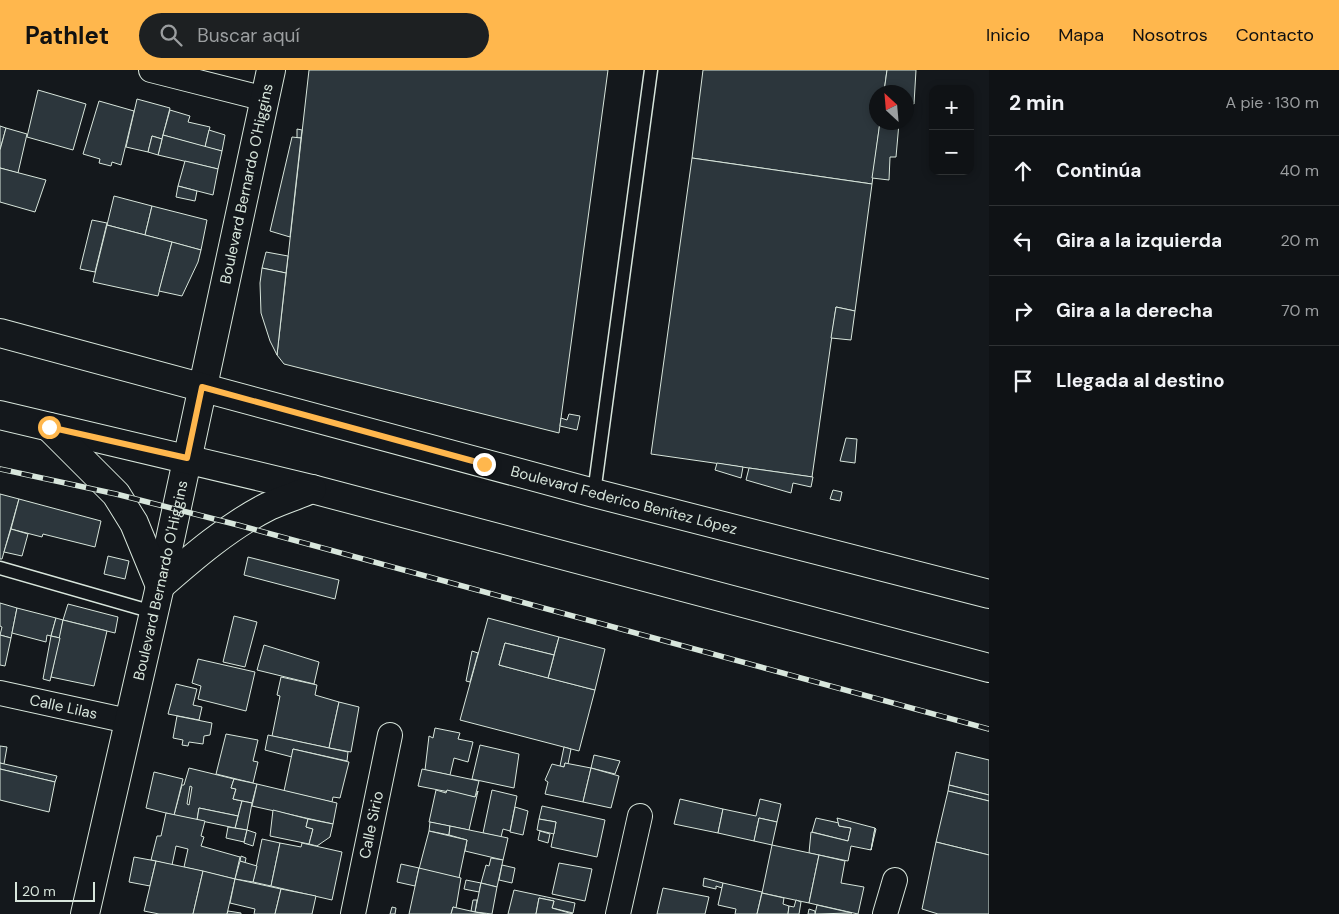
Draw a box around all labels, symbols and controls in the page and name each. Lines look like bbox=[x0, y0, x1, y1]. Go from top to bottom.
search box bbox=[139, 13, 489, 58]
text: Pathlet bbox=[25, 20, 109, 51]
icon: search bbox=[157, 21, 185, 49]
text: Buscar aquí bbox=[197, 23, 300, 48]
text: Inicio bbox=[986, 23, 1030, 47]
text: Mapa bbox=[1058, 23, 1104, 47]
text: Nosotros bbox=[1132, 23, 1208, 47]
text: Contacto bbox=[1236, 23, 1314, 47]
street label: Boulevard Bernardo O'Higgins bbox=[215, 82, 278, 286]
north arrow bbox=[869, 85, 914, 130]
map controls bbox=[929, 85, 974, 175]
button: + bbox=[929, 85, 974, 130]
text: 2 min bbox=[1009, 89, 1065, 117]
text: A pie · 130 m bbox=[1226, 92, 1319, 113]
button: − bbox=[929, 130, 974, 175]
icon: ahead bbox=[1009, 157, 1037, 185]
text: Continúa bbox=[1056, 158, 1141, 183]
text: 40 m bbox=[1280, 160, 1319, 181]
icon: left bbox=[1009, 227, 1037, 255]
text: Gira a la izquierda bbox=[1056, 228, 1222, 253]
text: 20 m bbox=[1280, 230, 1319, 251]
icon: right bbox=[1009, 297, 1037, 325]
text: Gira a la derecha bbox=[1056, 298, 1213, 323]
text: 70 m bbox=[1281, 300, 1319, 321]
icon: arrive bbox=[1009, 367, 1037, 395]
text: Llegada al destino bbox=[1056, 368, 1225, 393]
route start bbox=[38, 416, 61, 439]
route end bbox=[473, 453, 496, 476]
street label: Boulevard Federico Benítez López bbox=[509, 461, 739, 539]
street label: Boulevard Bernardo O'Higgins bbox=[129, 479, 192, 682]
street label: Calle Lilas bbox=[28, 690, 99, 724]
street label: Calle Sirio bbox=[355, 789, 388, 860]
scale bar bbox=[15, 879, 95, 902]
text: 20 m bbox=[22, 882, 56, 900]

